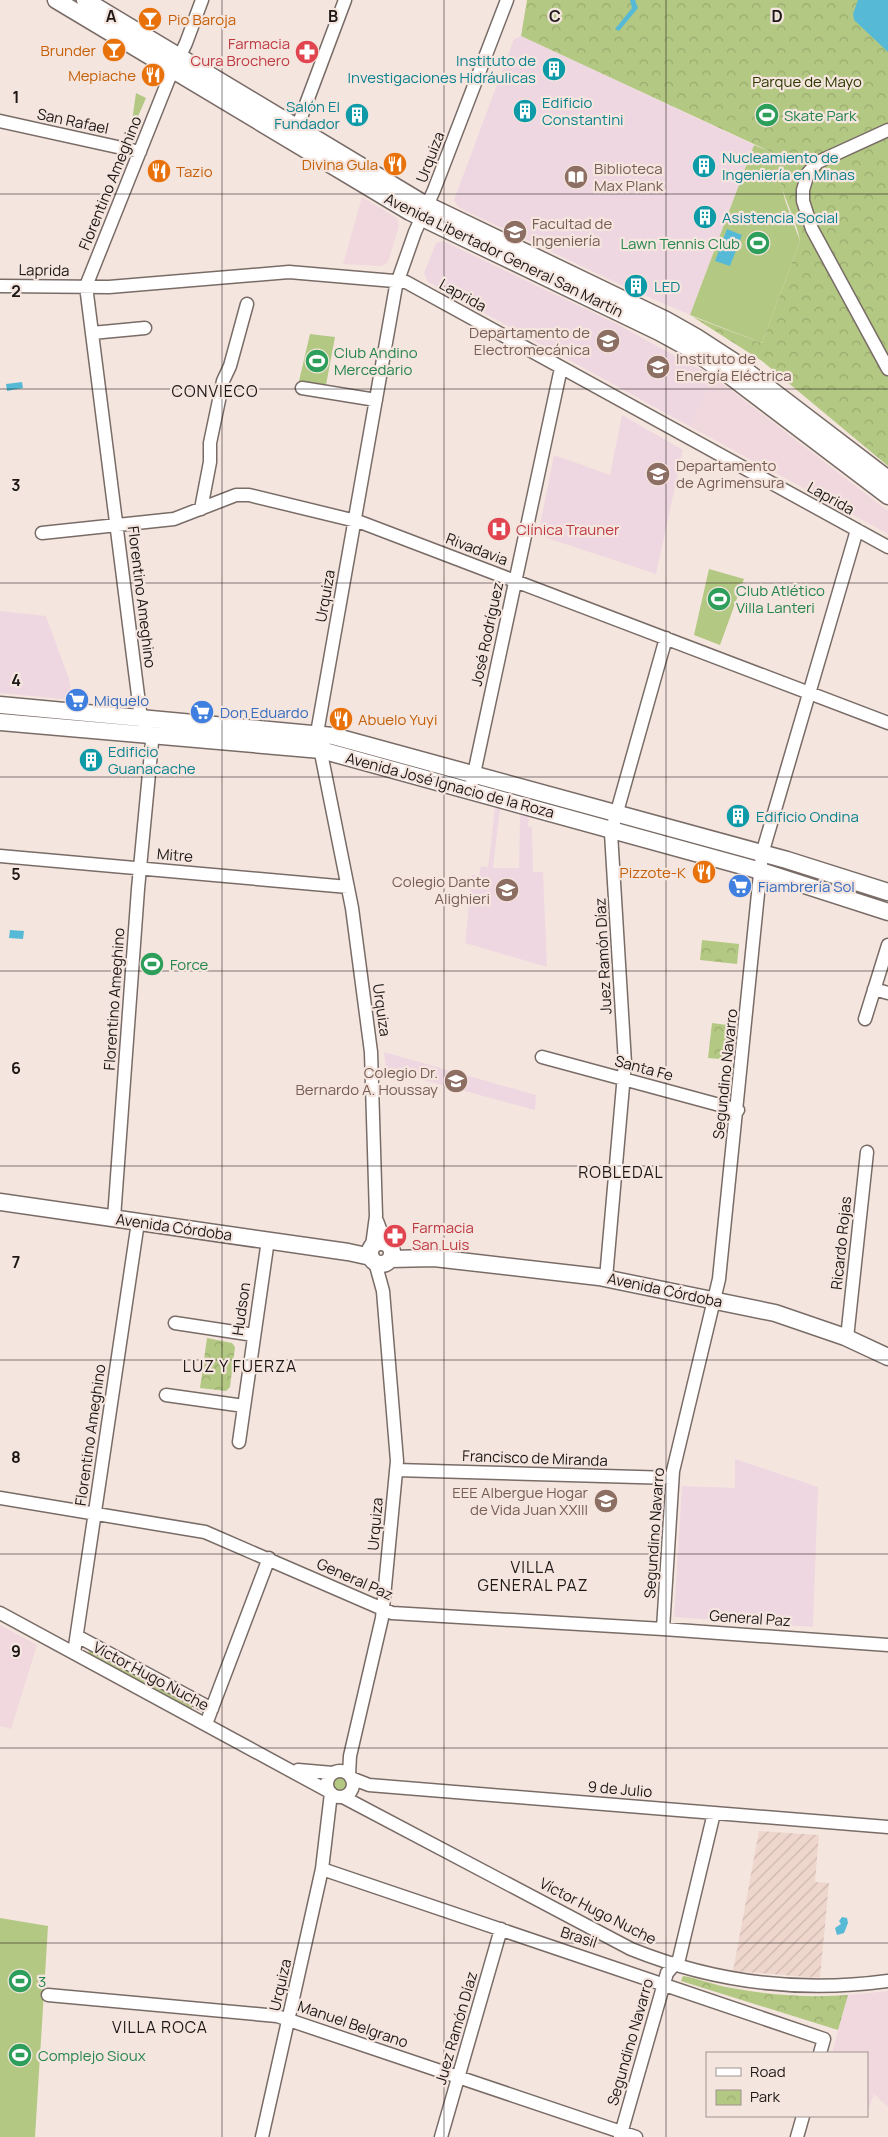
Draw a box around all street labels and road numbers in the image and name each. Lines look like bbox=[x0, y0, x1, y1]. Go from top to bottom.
street label: San Rafael bbox=[35, 103, 111, 139]
street label: Florentino Ameghino bbox=[74, 113, 147, 253]
street label: Urquiza bbox=[411, 128, 449, 186]
street label: Avenida Libertador General San Martín bbox=[381, 188, 627, 322]
street label: Laprida bbox=[18, 259, 70, 281]
street label: Laprida bbox=[436, 273, 490, 317]
street label: Laprida bbox=[804, 476, 858, 520]
street label: Florentino Ameghino bbox=[123, 525, 161, 669]
street label: Rivadavia bbox=[443, 528, 511, 570]
street label: Urquiza bbox=[310, 568, 340, 624]
street label: José Rodríguez bbox=[466, 580, 508, 688]
street label: Avenida José Ignacio de la Roza bbox=[343, 747, 557, 823]
street label: Mitre bbox=[156, 843, 194, 867]
street label: Juez Ramón Díaz bbox=[589, 897, 617, 1015]
street label: Florentino Ameghino bbox=[99, 927, 129, 1071]
street label: Urquiza bbox=[368, 982, 396, 1038]
street label: Segundino Navarro bbox=[708, 1008, 742, 1140]
street label: Santa Fe bbox=[612, 1050, 676, 1086]
street label: Ricardo Rojas bbox=[826, 1195, 856, 1291]
street label: Avenida Córdoba bbox=[114, 1208, 234, 1246]
street label: Avenida Córdoba bbox=[605, 1268, 725, 1312]
street label: Hudson bbox=[227, 1281, 255, 1337]
street label: Florentino Ameghino bbox=[70, 1363, 110, 1507]
street label: Francisco de Miranda bbox=[462, 1445, 608, 1471]
street label: Segundino Navarro bbox=[639, 1467, 669, 1599]
street label: Urquiza bbox=[362, 1497, 388, 1551]
street label: General Paz bbox=[313, 1553, 397, 1605]
street label: General Paz bbox=[709, 1605, 792, 1631]
street label: Víctor Hugo Nuche bbox=[89, 1637, 213, 1716]
street label: 9 de Julio bbox=[587, 1776, 653, 1802]
street label: Víctor Hugo Nuche bbox=[536, 1872, 660, 1950]
street label: Brasil bbox=[558, 1921, 600, 1953]
street label: Urquiza bbox=[264, 1957, 296, 2013]
street label: Juez Ramón Díaz bbox=[430, 1969, 482, 2087]
street label: Segundino Navarro bbox=[602, 1976, 658, 2108]
street label: Manuel Belgrano bbox=[295, 1995, 411, 2053]

